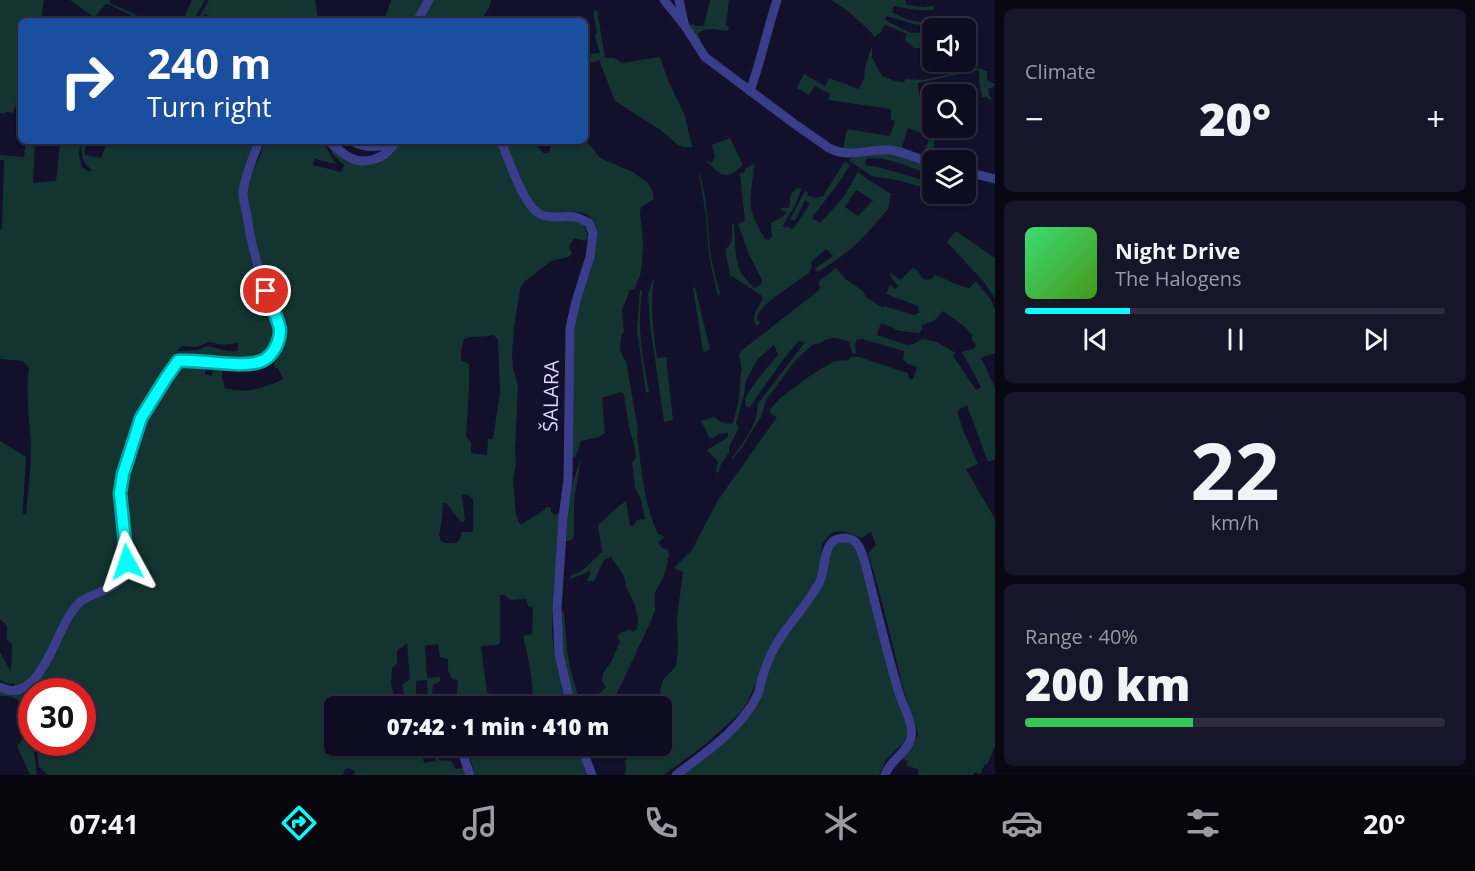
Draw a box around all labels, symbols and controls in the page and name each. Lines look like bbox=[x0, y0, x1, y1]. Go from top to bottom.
map controls bbox=[922, 18, 976, 204]
button: sound bbox=[922, 18, 976, 72]
text: 240 m bbox=[147, 34, 271, 91]
icon: right bbox=[48, 42, 126, 120]
text: Climate bbox=[1025, 58, 1096, 85]
button: search bbox=[922, 84, 976, 138]
text: Turn right bbox=[147, 88, 272, 125]
text: 20° bbox=[1199, 88, 1271, 149]
text: − bbox=[1025, 96, 1044, 141]
text: + bbox=[1426, 96, 1445, 141]
button: layers bbox=[922, 150, 976, 204]
text: Night Drive bbox=[1115, 235, 1240, 265]
pin bbox=[240, 265, 291, 316]
text: The Halogens bbox=[1115, 265, 1242, 292]
icon: arrive bbox=[249, 274, 282, 307]
icon: previous bbox=[1079, 323, 1112, 356]
icon: pause bbox=[1219, 323, 1252, 356]
icon: next bbox=[1359, 323, 1392, 356]
street label: ŠALARA bbox=[536, 360, 565, 432]
text: 22 bbox=[1190, 417, 1280, 523]
text: km/h bbox=[1211, 509, 1259, 536]
position arrow bbox=[95, 530, 159, 594]
text: Range · 40% bbox=[1025, 623, 1138, 650]
text: 200 km bbox=[1025, 653, 1190, 714]
speed limit sign: 30 bbox=[18, 678, 96, 756]
text: 07:42 · 1 min · 410 m bbox=[387, 711, 609, 741]
icon: directions bbox=[278, 802, 320, 844]
icon: music bbox=[459, 802, 501, 844]
icon: phone bbox=[640, 802, 682, 844]
icon: climate bbox=[820, 802, 862, 844]
icon: car bbox=[1001, 802, 1043, 844]
icon: filters bbox=[1182, 802, 1224, 844]
text: 07:41 bbox=[69, 805, 139, 842]
text: 20° bbox=[1363, 805, 1405, 842]

